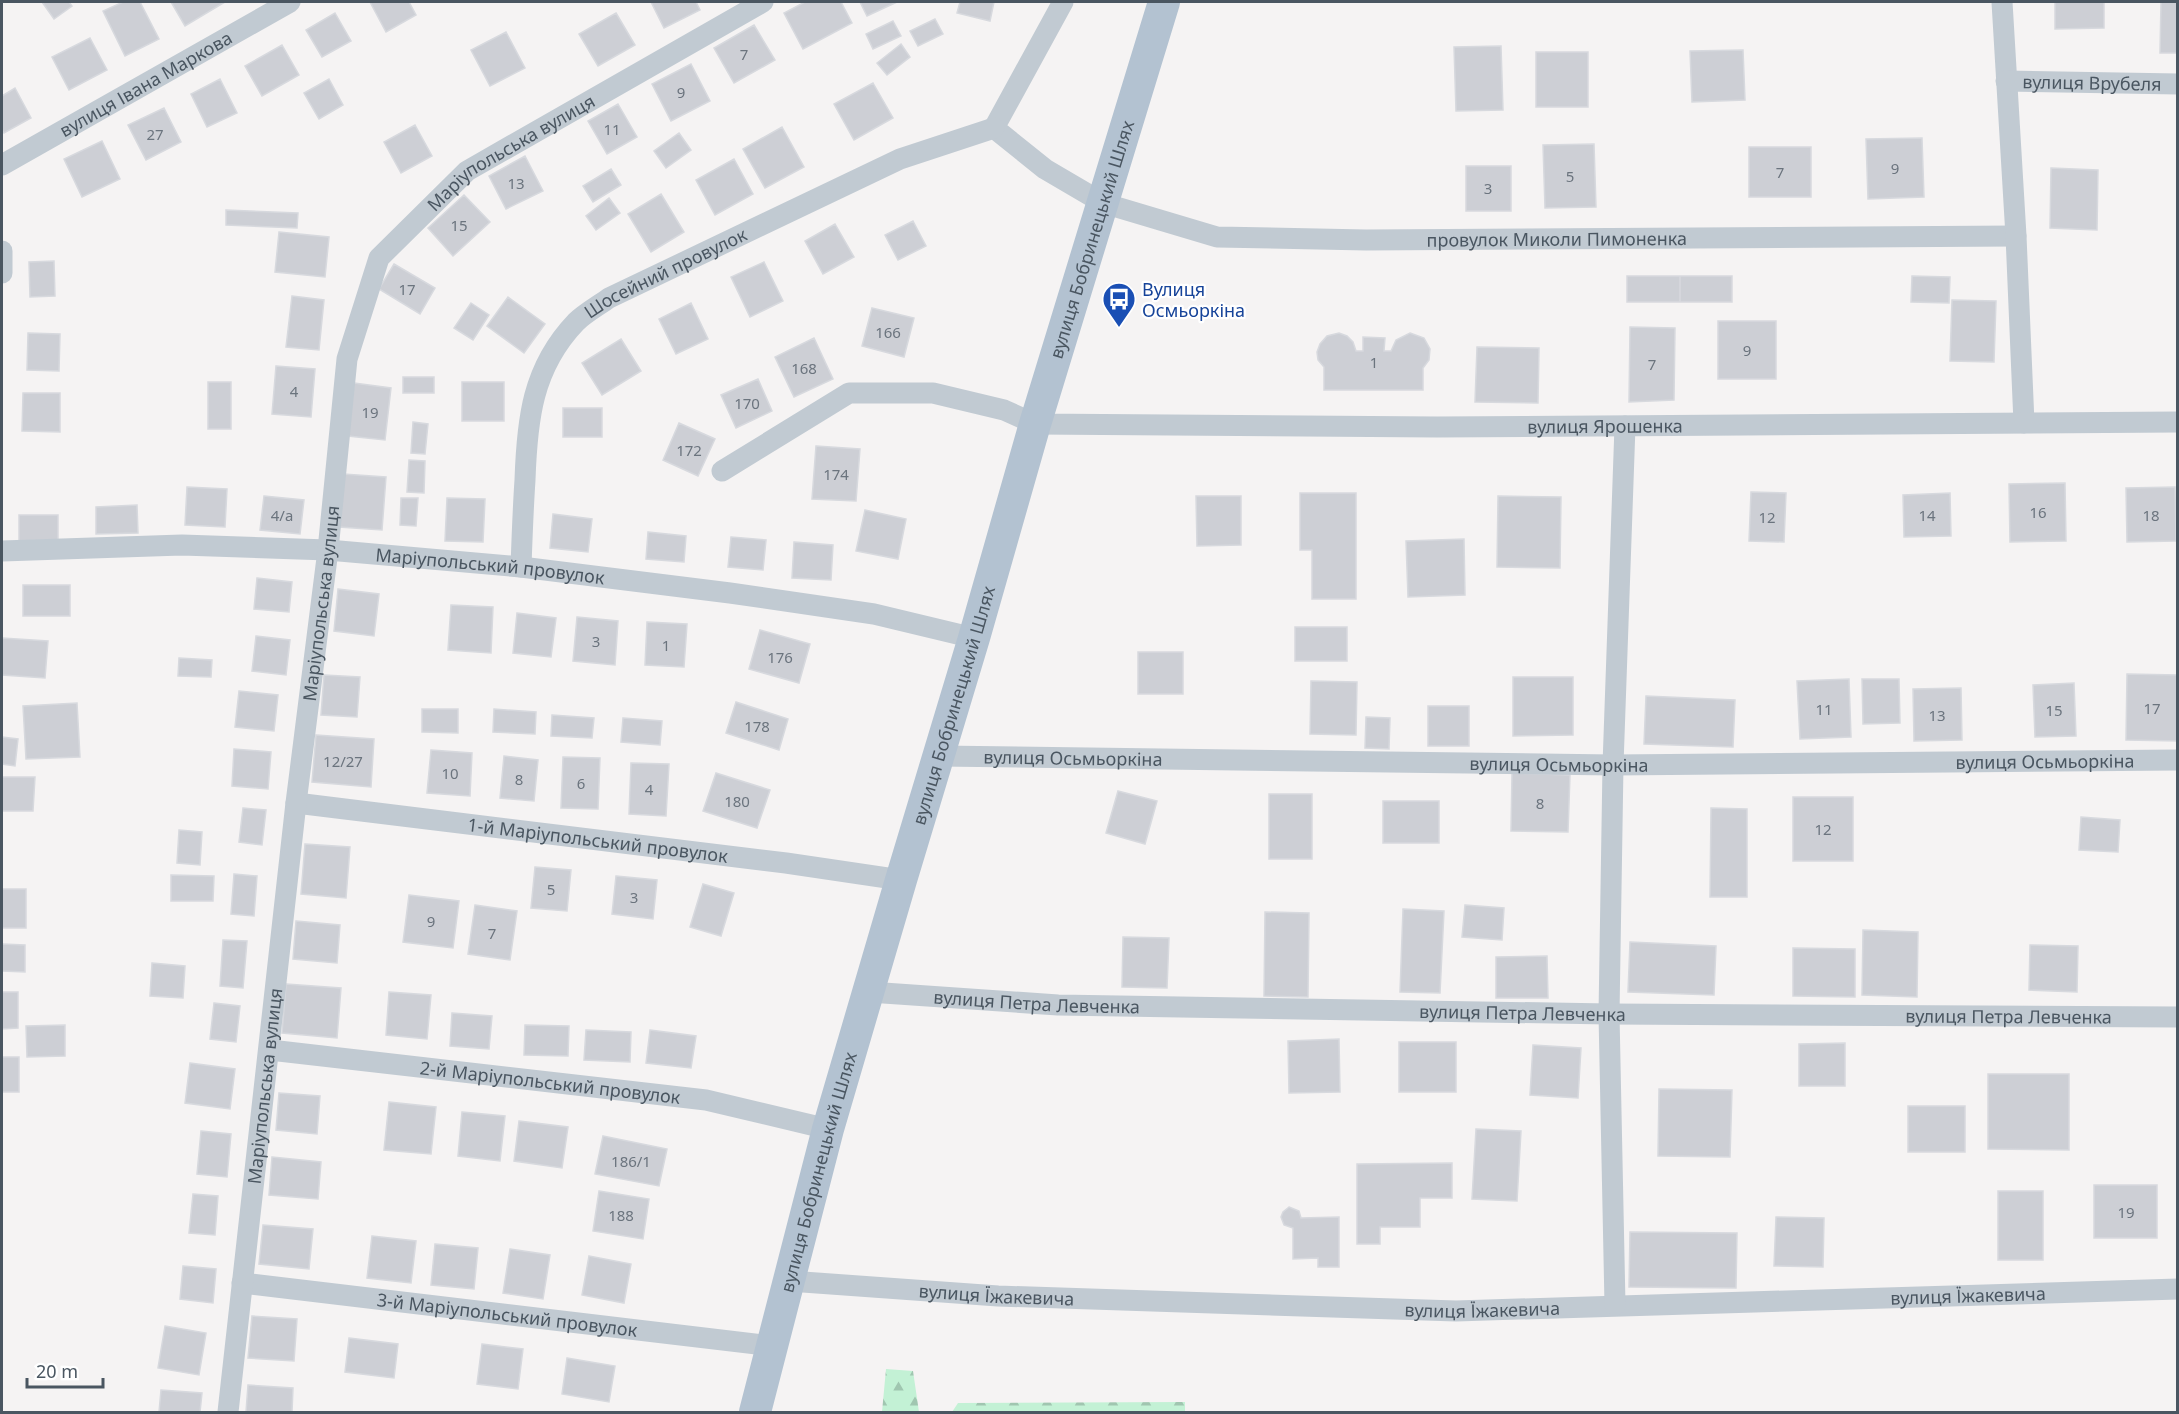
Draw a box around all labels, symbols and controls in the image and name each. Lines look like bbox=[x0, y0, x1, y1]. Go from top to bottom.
street label: вулиця Івана Маркова bbox=[55, 25, 236, 142]
house number: 7 bbox=[740, 44, 748, 64]
street label: вулиця Врубеля bbox=[2022, 69, 2162, 96]
house number: 9 bbox=[677, 82, 685, 102]
street label: Маріупольська вулиця bbox=[422, 89, 599, 216]
street label: вулиця Бобринецький Шлях bbox=[1044, 117, 1139, 362]
house number: 11 bbox=[603, 119, 621, 139]
house number: 27 bbox=[146, 124, 164, 144]
house number: 9 bbox=[1891, 158, 1899, 178]
house number: 7 bbox=[1776, 162, 1784, 182]
house number: 5 bbox=[1566, 166, 1574, 186]
house number: 13 bbox=[507, 173, 525, 193]
house number: 3 bbox=[1484, 178, 1492, 198]
house number: 15 bbox=[450, 215, 468, 235]
street label: Шосейний провулок bbox=[579, 222, 751, 323]
street label: провулок Миколи Пимоненка bbox=[1426, 226, 1687, 252]
place label: Вулиця Осмьоркіна bbox=[1142, 277, 1245, 322]
house number: 17 bbox=[398, 279, 416, 299]
bus stop icon: Вулиця Осмьоркіна bbox=[1101, 281, 1137, 328]
house number: 166 bbox=[875, 322, 901, 342]
house number: 9 bbox=[1743, 340, 1751, 360]
house number: 1 bbox=[1370, 352, 1378, 372]
house number: 7 bbox=[1648, 354, 1656, 374]
house number: 168 bbox=[791, 358, 817, 378]
house number: 4 bbox=[290, 381, 299, 401]
house number: 170 bbox=[734, 393, 760, 413]
house number: 19 bbox=[361, 402, 379, 422]
street label: вулиця Ярошенка bbox=[1527, 413, 1683, 438]
house number: 172 bbox=[676, 440, 702, 460]
house number: 174 bbox=[823, 464, 849, 484]
house number: 16 bbox=[2029, 502, 2047, 522]
street label: Маріупольська вулиця bbox=[297, 504, 344, 703]
house number: 4/а bbox=[271, 505, 293, 525]
house number: 14 bbox=[1918, 505, 1936, 525]
house number: 18 bbox=[2142, 505, 2160, 525]
house number: 12 bbox=[1758, 507, 1776, 527]
street label: Маріупольський провулок bbox=[375, 542, 606, 589]
street label: вулиця Бобринецький Шлях bbox=[906, 582, 1000, 828]
house number: 3 bbox=[592, 631, 600, 651]
house number: 1 bbox=[662, 635, 670, 655]
house number: 176 bbox=[767, 647, 793, 667]
house number: 17 bbox=[2143, 698, 2161, 718]
house number: 11 bbox=[1815, 699, 1833, 719]
house number: 15 bbox=[2045, 700, 2063, 720]
house number: 13 bbox=[1928, 705, 1946, 725]
house number: 178 bbox=[744, 716, 770, 736]
street label: вулиця Осьмьоркіна bbox=[983, 745, 1163, 771]
street label: вулиця Осьмьоркіна bbox=[1955, 748, 2135, 774]
house number: 12/27 bbox=[323, 751, 363, 771]
street label: вулиця Осьмьоркіна bbox=[1469, 751, 1649, 777]
house number: 10 bbox=[441, 763, 459, 783]
house number: 8 bbox=[515, 769, 523, 789]
house number: 6 bbox=[577, 773, 585, 793]
house number: 4 bbox=[645, 779, 654, 799]
house number: 180 bbox=[724, 791, 750, 811]
house number: 8 bbox=[1536, 793, 1544, 813]
street label: 1-й Маріупольський провулок bbox=[466, 812, 730, 868]
house number: 12 bbox=[1814, 819, 1832, 839]
house number: 5 bbox=[547, 879, 555, 899]
house number: 3 bbox=[630, 887, 638, 907]
house number: 9 bbox=[427, 911, 435, 931]
house number: 7 bbox=[488, 923, 496, 943]
street label: вулиця Петра Левченка bbox=[933, 984, 1140, 1018]
street label: Маріупольська вулиця bbox=[242, 987, 287, 1185]
street label: вулиця Петра Левченка bbox=[1419, 999, 1626, 1026]
street label: вулиця Петра Левченка bbox=[1905, 1004, 2112, 1029]
street label: вулиця Бобринецький Шлях bbox=[774, 1048, 862, 1295]
street label: 2-й Маріупольський провулок bbox=[419, 1055, 682, 1109]
house number: 186/1 bbox=[611, 1151, 651, 1171]
house number: 19 bbox=[2117, 1202, 2135, 1222]
house number: 188 bbox=[608, 1205, 634, 1225]
street label: вулиця Їжакевича bbox=[918, 1278, 1075, 1310]
street label: вулиця Їжакевича bbox=[1890, 1281, 2046, 1310]
street label: 3-й Маріупольський провулок bbox=[376, 1287, 639, 1342]
street label: вулиця Їжакевича bbox=[1404, 1296, 1560, 1323]
scale bar bbox=[27, 1351, 104, 1389]
text: 20 m bbox=[36, 1359, 78, 1383]

